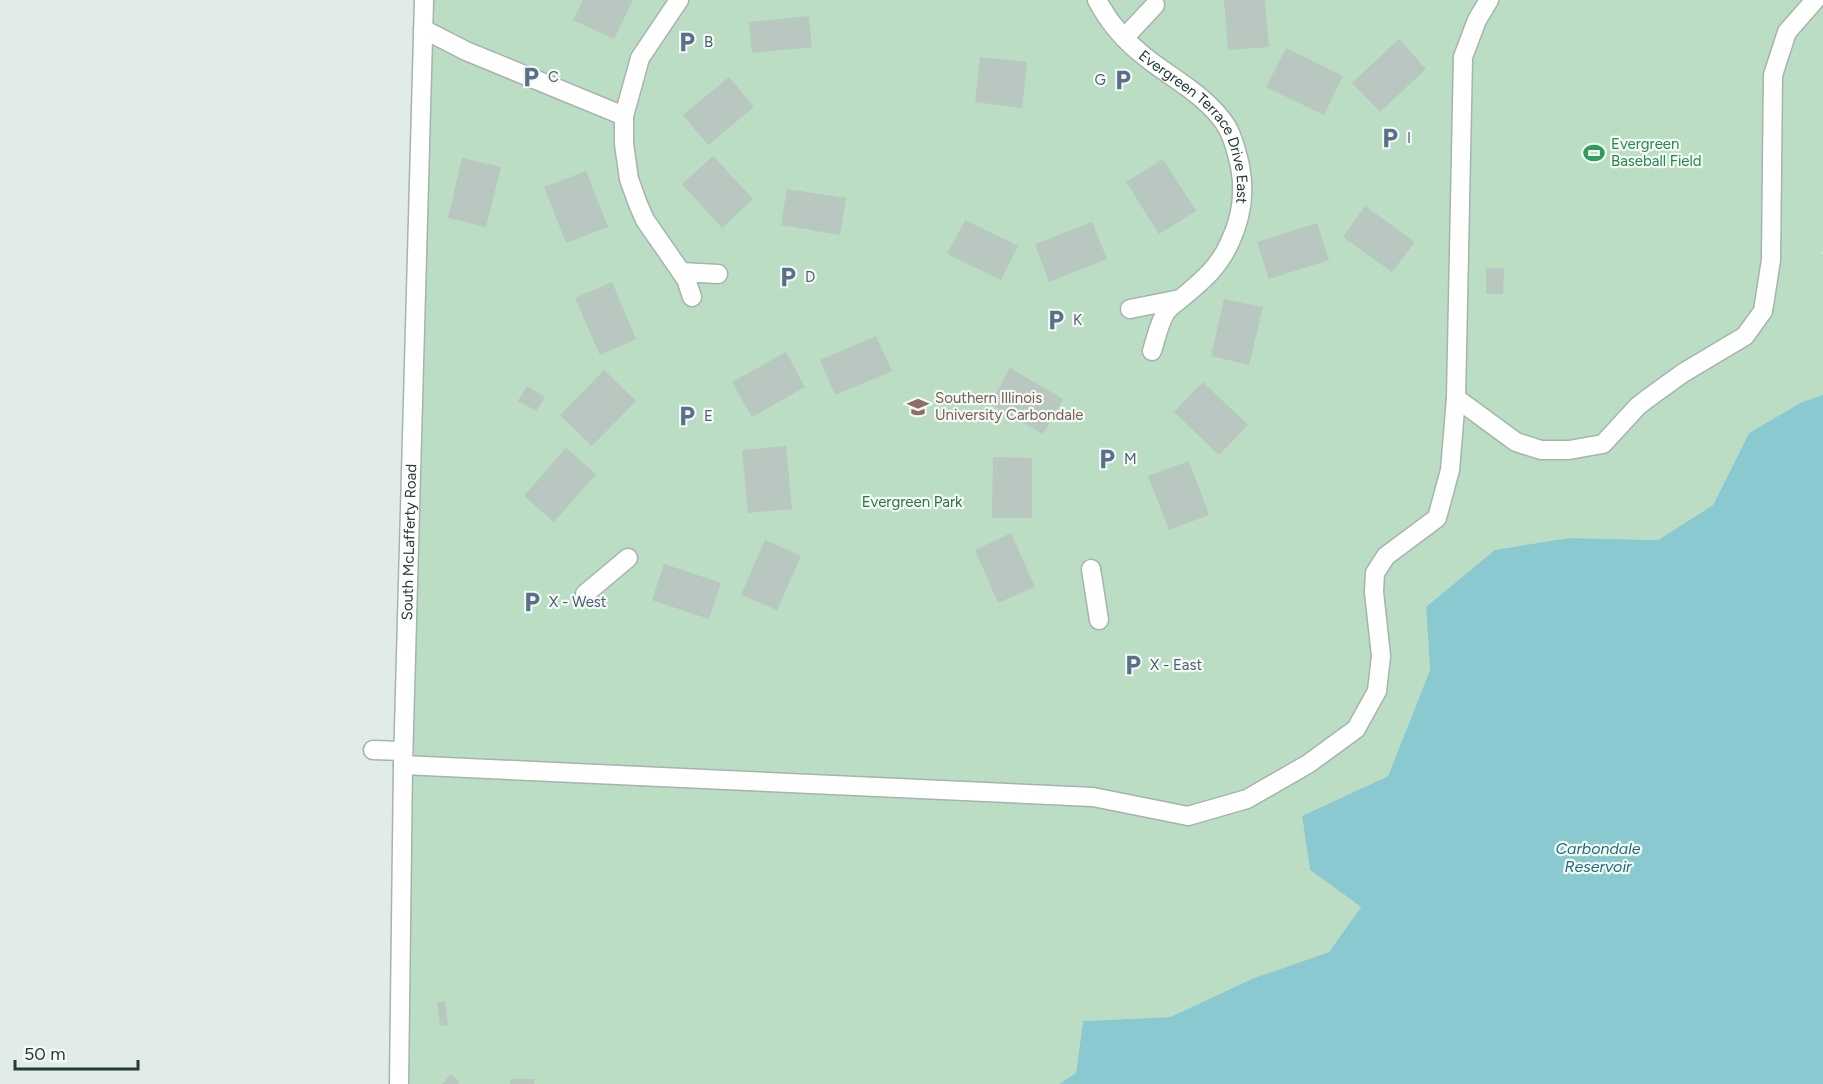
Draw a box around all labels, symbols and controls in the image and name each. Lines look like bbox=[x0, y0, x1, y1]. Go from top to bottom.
parking icon: B bbox=[675, 30, 699, 54]
place label: B bbox=[704, 33, 713, 51]
street label: Evergreen Terrace Drive East bbox=[1135, 46, 1251, 205]
parking icon: C bbox=[519, 65, 543, 89]
place label: C bbox=[548, 68, 559, 86]
parking icon: G bbox=[1111, 68, 1135, 92]
place label: G bbox=[1095, 71, 1106, 89]
parking icon: I bbox=[1378, 126, 1402, 150]
place label: I bbox=[1407, 129, 1411, 147]
place label: Evergreen Baseball Field bbox=[1611, 135, 1702, 170]
sports icon: Evergreen Baseball Field bbox=[1582, 141, 1606, 165]
parking icon: D bbox=[776, 265, 800, 289]
place label: D bbox=[805, 268, 815, 286]
parking icon: K bbox=[1044, 308, 1068, 332]
place label: K bbox=[1073, 311, 1083, 329]
place label: Southern Illinois University Carbondale bbox=[935, 389, 1083, 424]
school or university icon: Southern Illinois University Carbondale bbox=[906, 395, 930, 419]
parking icon: E bbox=[675, 404, 699, 428]
place label: E bbox=[704, 407, 713, 425]
parking icon: M bbox=[1095, 447, 1119, 471]
place label: M bbox=[1124, 450, 1137, 468]
street label: South McLafferty Road bbox=[398, 464, 420, 621]
park label: Evergreen Park bbox=[862, 493, 963, 511]
parking icon: X - West bbox=[520, 590, 544, 614]
place label: X - West bbox=[549, 593, 607, 611]
parking icon: X - East bbox=[1121, 653, 1145, 677]
place label: X - East bbox=[1150, 656, 1202, 674]
water label: Carbondale Reservoir bbox=[1555, 839, 1641, 876]
scale bar bbox=[15, 1033, 138, 1071]
text: 50 m bbox=[24, 1043, 66, 1065]

